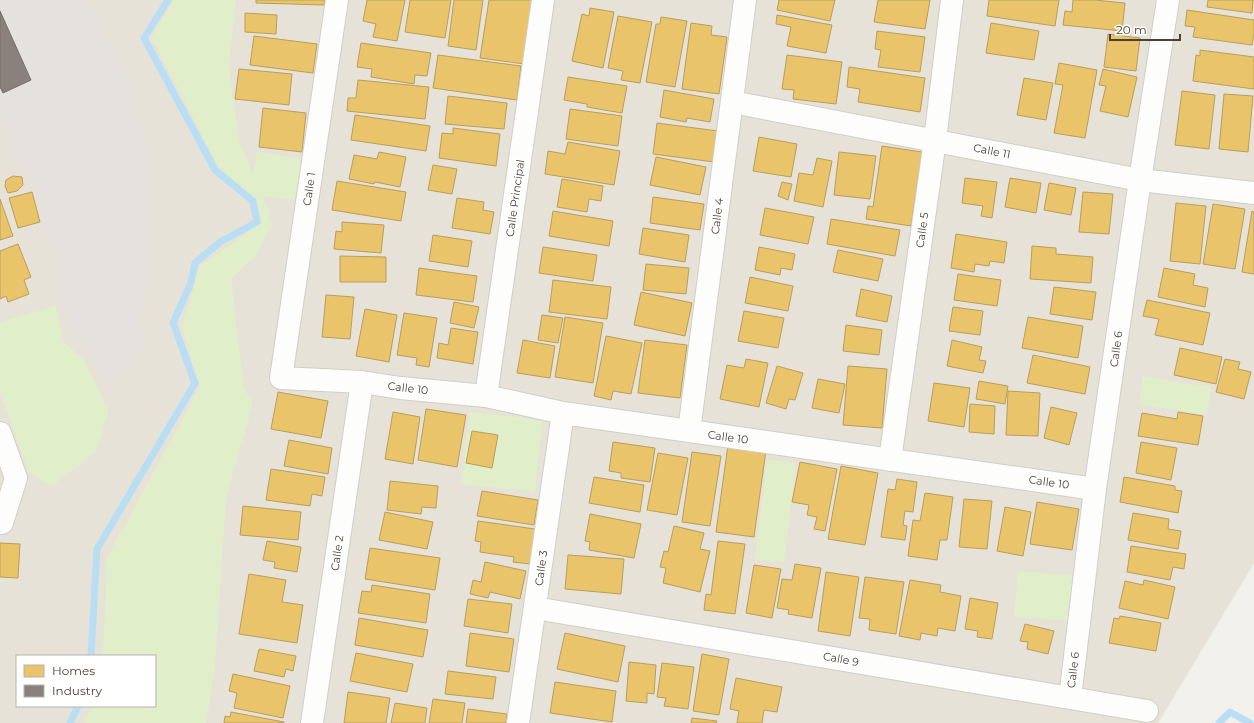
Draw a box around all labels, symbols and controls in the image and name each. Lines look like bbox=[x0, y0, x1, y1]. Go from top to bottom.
scale bar bbox=[1110, 16, 1180, 42]
text: 20 m bbox=[1116, 22, 1147, 37]
street label: Calle 11 bbox=[972, 141, 1012, 161]
street label: Calle Principal bbox=[503, 158, 527, 238]
street label: Calle 1 bbox=[300, 171, 318, 207]
street label: Calle 4 bbox=[708, 196, 726, 235]
street label: Calle 5 bbox=[913, 211, 931, 249]
street label: Calle 6 bbox=[1107, 330, 1126, 368]
street label: Calle 10 bbox=[387, 379, 429, 397]
street label: Calle 10 bbox=[707, 427, 749, 447]
street label: Calle 10 bbox=[1028, 472, 1070, 492]
street label: Calle 2 bbox=[328, 534, 346, 572]
street label: Calle 3 bbox=[532, 549, 550, 587]
street label: Calle 9 bbox=[822, 649, 860, 669]
street label: Calle 6 bbox=[1064, 651, 1082, 689]
legend bbox=[16, 655, 156, 707]
text: Homes bbox=[52, 663, 95, 678]
text: Industry bbox=[52, 683, 102, 698]

